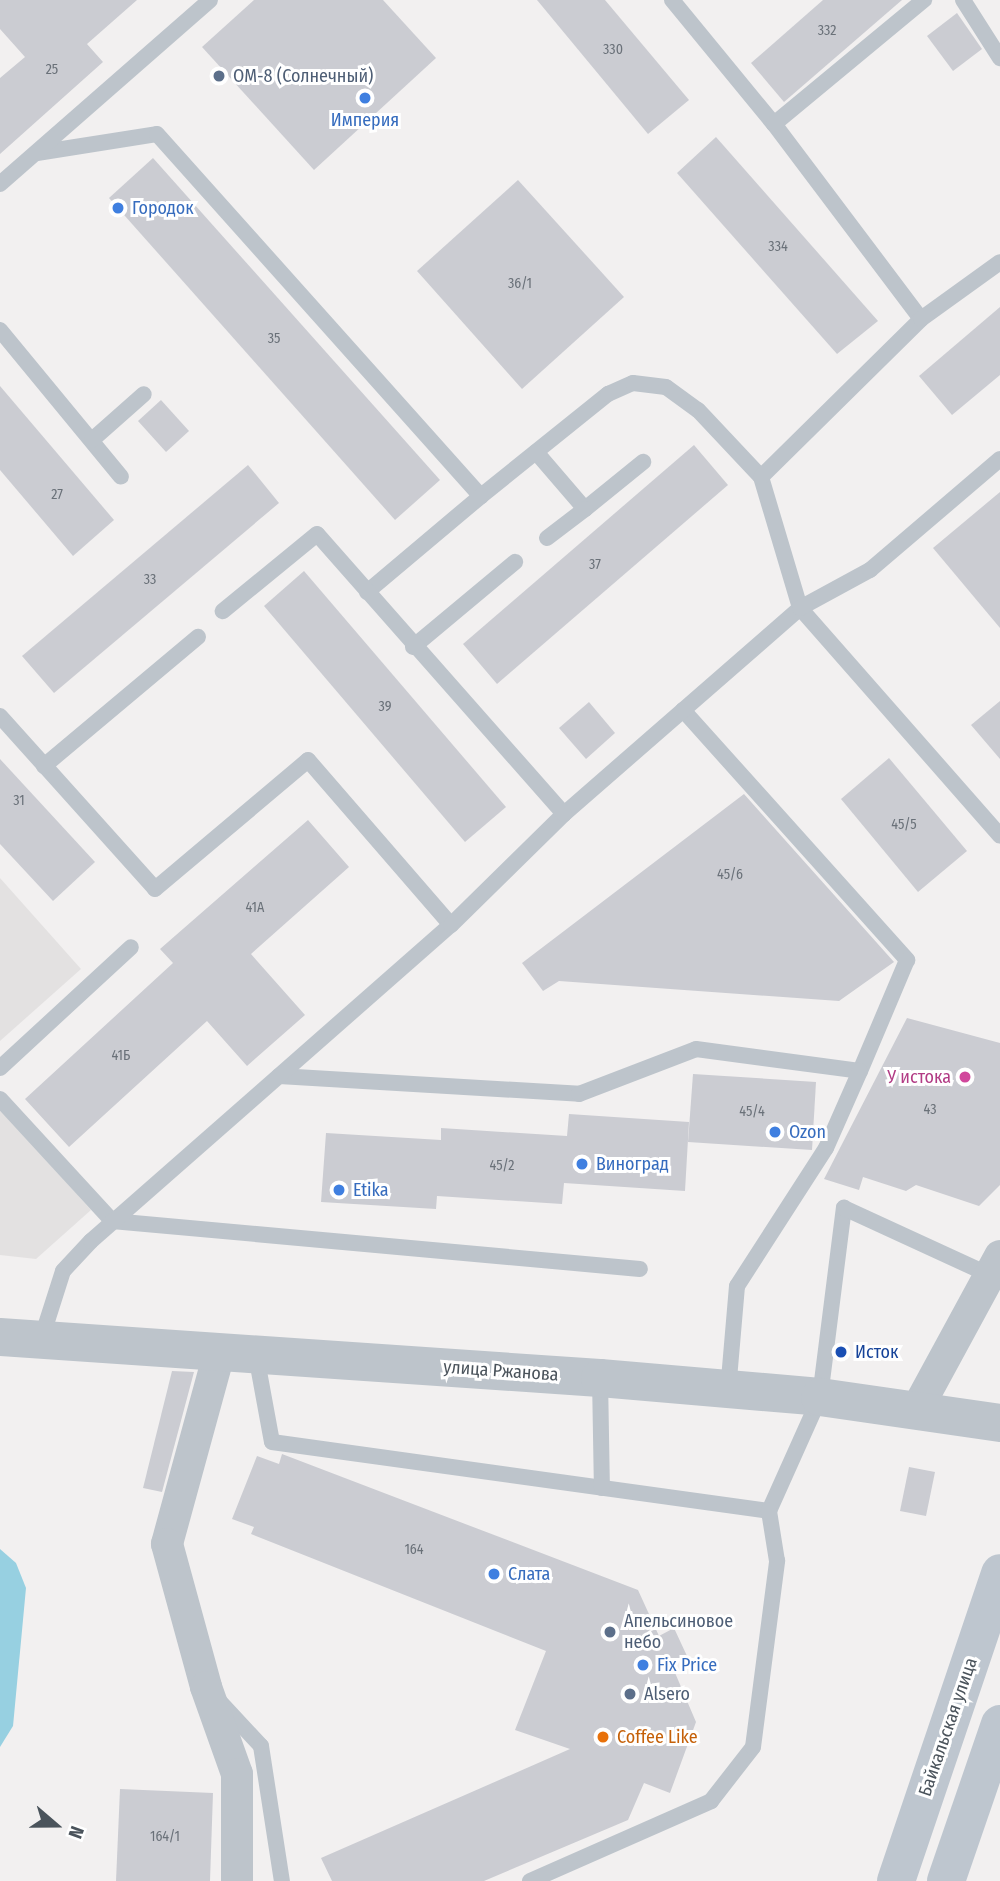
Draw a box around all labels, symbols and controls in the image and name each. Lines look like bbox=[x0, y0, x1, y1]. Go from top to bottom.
house number: 332 bbox=[818, 23, 836, 39]
house number: 330 bbox=[603, 42, 623, 58]
house number: 25 bbox=[46, 62, 58, 78]
place label: ОМ-8 (Солнечный) bbox=[233, 65, 373, 87]
marker: ОМ-8 (Солнечный) bbox=[211, 68, 227, 84]
marker: Империя bbox=[357, 90, 373, 106]
place label: Империя bbox=[331, 109, 399, 131]
place label: Городок bbox=[132, 197, 194, 219]
marker: Городок bbox=[110, 200, 126, 216]
house number: 334 bbox=[768, 239, 788, 255]
house number: 36/1 bbox=[508, 276, 532, 292]
house number: 35 bbox=[268, 331, 280, 347]
house number: 27 bbox=[51, 487, 63, 503]
house number: 37 bbox=[589, 557, 601, 573]
house number: 33 bbox=[144, 572, 156, 588]
house number: 39 bbox=[379, 699, 391, 715]
house number: 31 bbox=[13, 793, 25, 809]
house number: 45/5 bbox=[891, 817, 917, 833]
house number: 45/6 bbox=[717, 867, 743, 883]
house number: 41А bbox=[246, 900, 264, 916]
house number: 41Б bbox=[112, 1048, 130, 1064]
place label: У истока bbox=[887, 1066, 951, 1088]
marker: У истока bbox=[957, 1069, 973, 1085]
house number: 43 bbox=[924, 1102, 936, 1118]
house number: 45/4 bbox=[739, 1104, 765, 1120]
place label: Ozon bbox=[789, 1121, 826, 1143]
marker: Ozon bbox=[767, 1124, 783, 1140]
place label: Виноград bbox=[596, 1153, 669, 1175]
marker: Виноград bbox=[574, 1156, 590, 1172]
house number: 45/2 bbox=[490, 1158, 514, 1174]
place label: Etika bbox=[353, 1179, 389, 1201]
marker: Etika bbox=[331, 1182, 347, 1198]
place label: Исток bbox=[855, 1341, 898, 1363]
marker: Исток bbox=[833, 1344, 849, 1360]
street label: улица Ржанова bbox=[443, 1356, 559, 1386]
house number: 164 bbox=[404, 1542, 424, 1558]
place label: Слата bbox=[508, 1563, 550, 1585]
marker: Слата bbox=[486, 1566, 502, 1582]
place label: Апельсиновое небо bbox=[624, 1611, 733, 1654]
marker: Апельсиновое небо bbox=[602, 1624, 618, 1640]
place label: Fix Price bbox=[657, 1654, 717, 1676]
street label: Байкальская улица bbox=[914, 1655, 982, 1799]
marker: Fix Price bbox=[635, 1657, 651, 1673]
place label: Alsero bbox=[644, 1683, 690, 1705]
marker: Alsero bbox=[622, 1686, 638, 1702]
place label: Coffee Like bbox=[617, 1726, 698, 1748]
marker: Coffee Like bbox=[595, 1729, 611, 1745]
north arrow bbox=[21, 1790, 91, 1860]
text: N bbox=[63, 1823, 89, 1842]
house number: 164/1 bbox=[150, 1829, 180, 1845]

